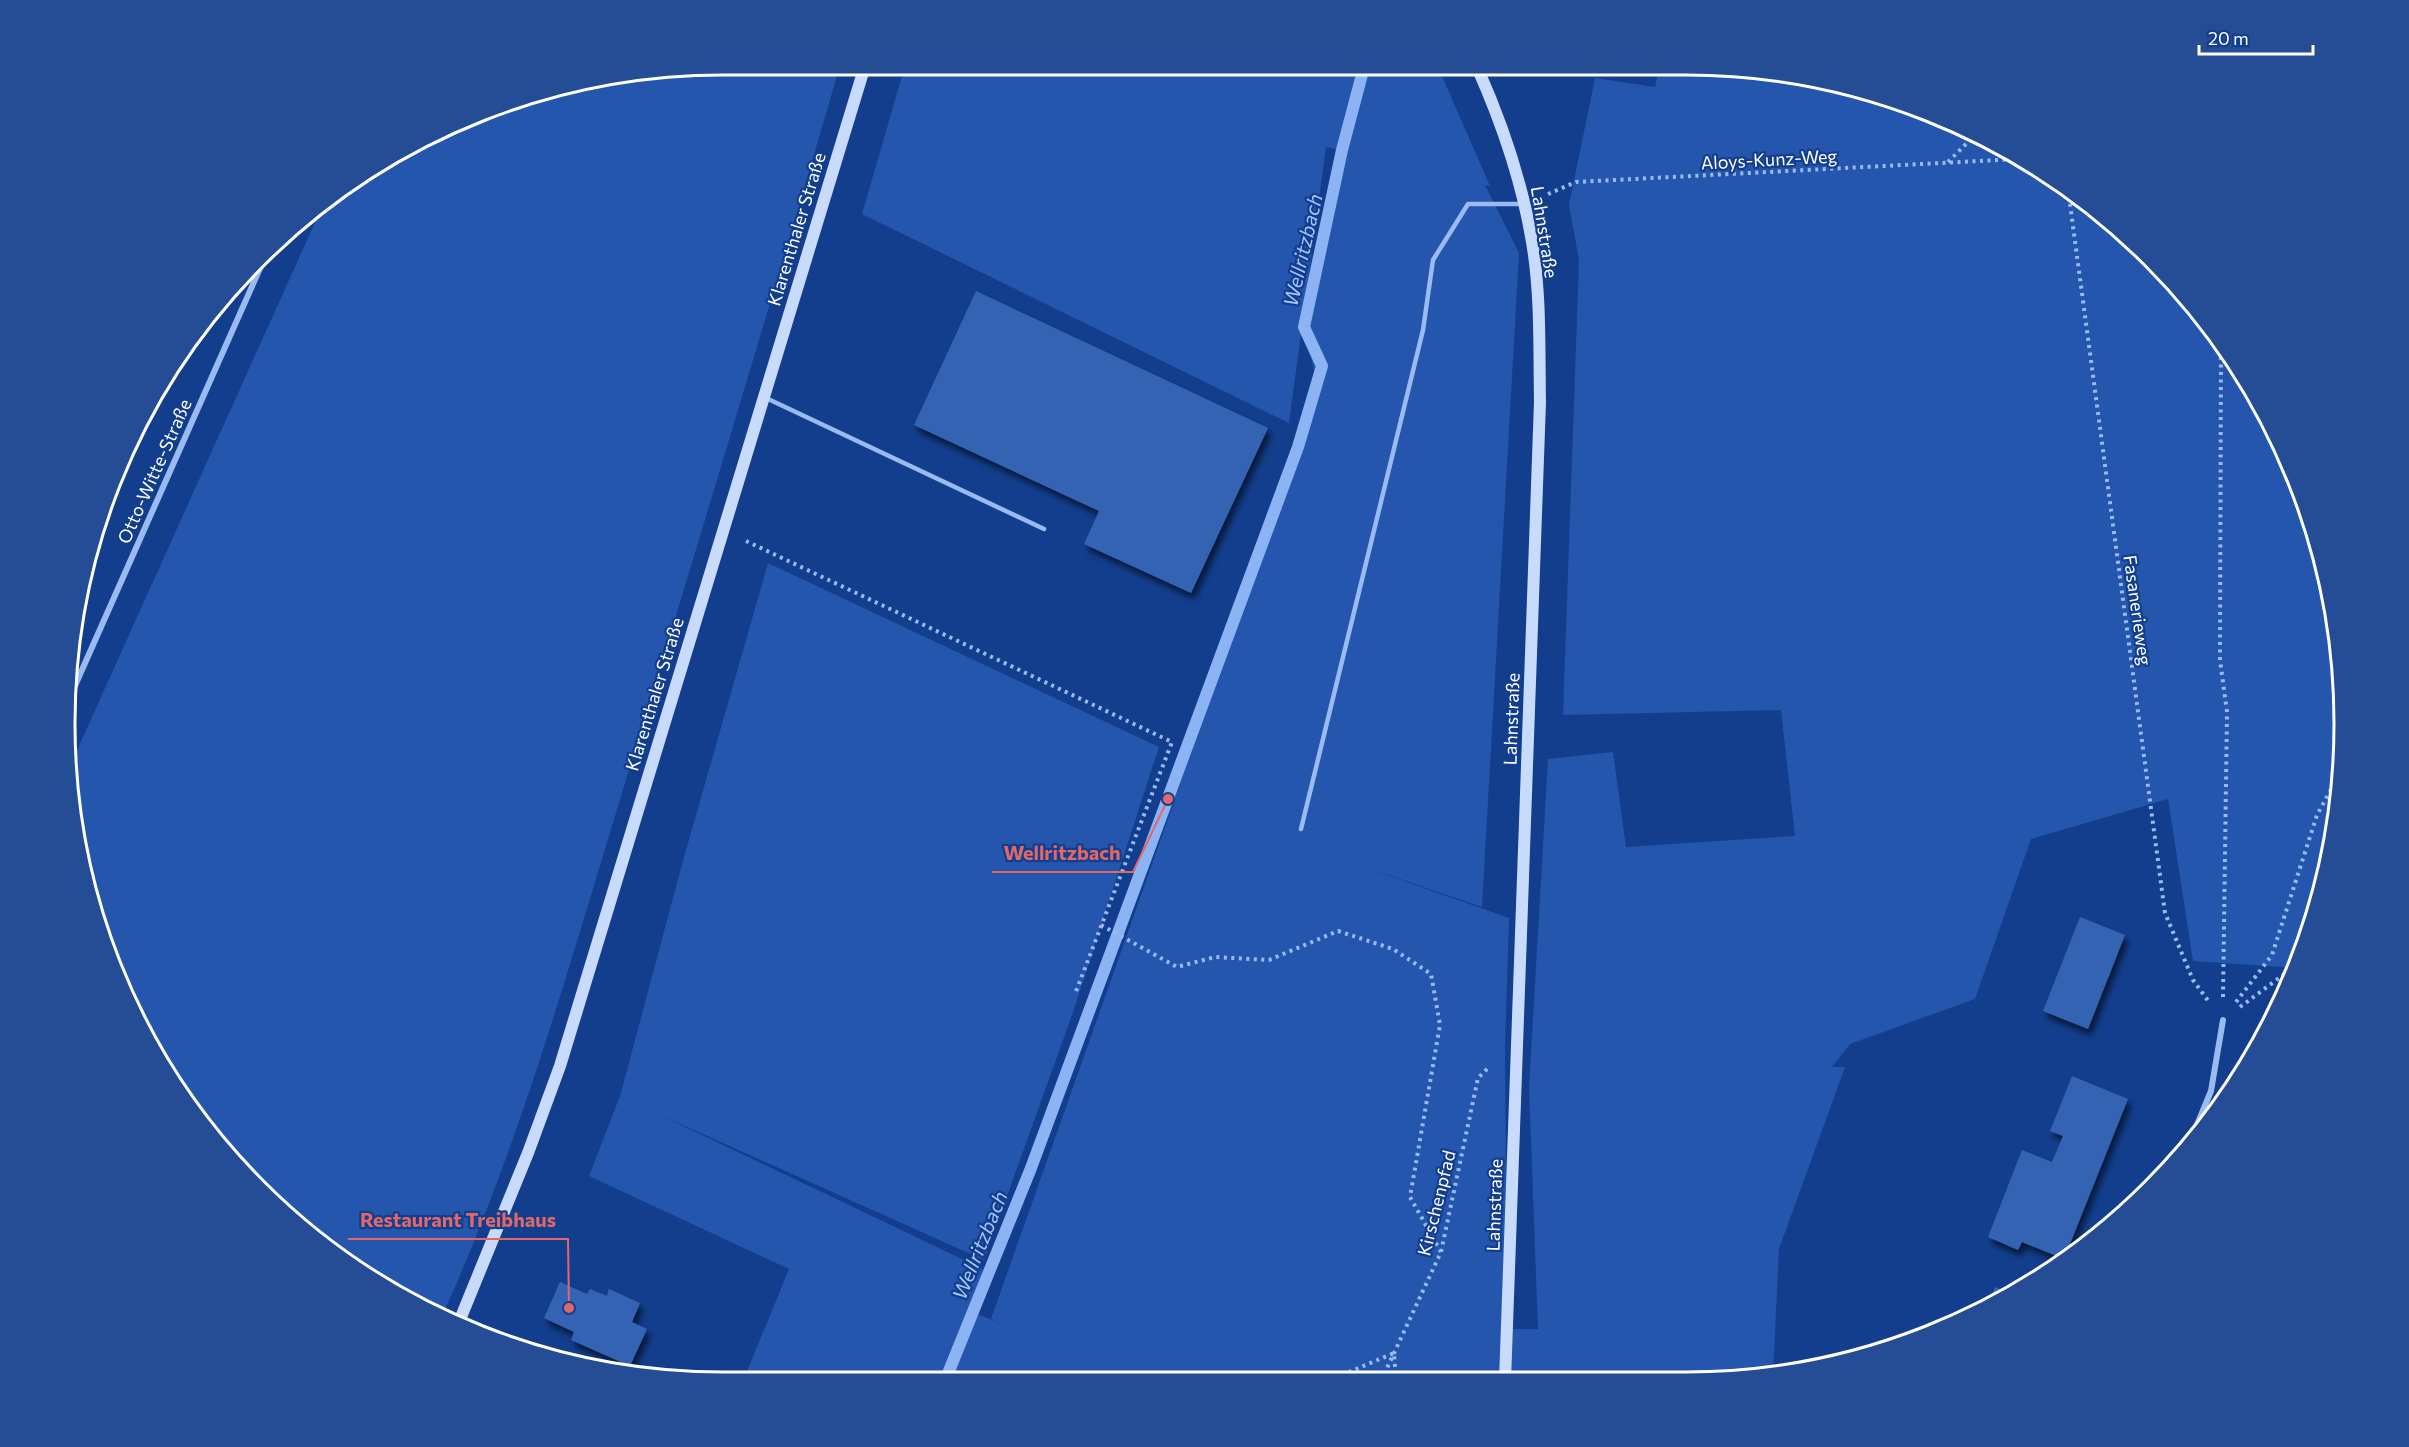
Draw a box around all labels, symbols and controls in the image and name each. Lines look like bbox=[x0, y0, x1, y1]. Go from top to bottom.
scale bar bbox=[2199, 18, 2313, 56]
text: 20 m bbox=[2208, 27, 2249, 49]
street label: Aloys-Kunz-Weg bbox=[1700, 144, 1838, 174]
street label: Klarenthaler Straße bbox=[762, 150, 830, 308]
street label: Lahnstraße bbox=[1527, 184, 1563, 280]
water label: Wellritzbach bbox=[1277, 191, 1327, 309]
street label: Otto-Witte-Straße bbox=[112, 395, 196, 547]
street label: Fasanerieweg bbox=[2119, 553, 2157, 667]
street label: Klarenthaler Straße bbox=[620, 615, 688, 773]
street label: Lahnstraße bbox=[1498, 672, 1524, 766]
callout: Wellritzbach bbox=[992, 834, 1133, 872]
text: Wellritzbach bbox=[1003, 840, 1121, 864]
street label: Kirschenpfad bbox=[1412, 1148, 1460, 1258]
street label: Lahnstraße bbox=[1481, 1158, 1507, 1252]
water label: Wellritzbach bbox=[946, 1187, 1012, 1303]
callout: Restaurant Treibhaus bbox=[348, 1201, 568, 1239]
text: Restaurant Treibhaus bbox=[360, 1207, 556, 1231]

